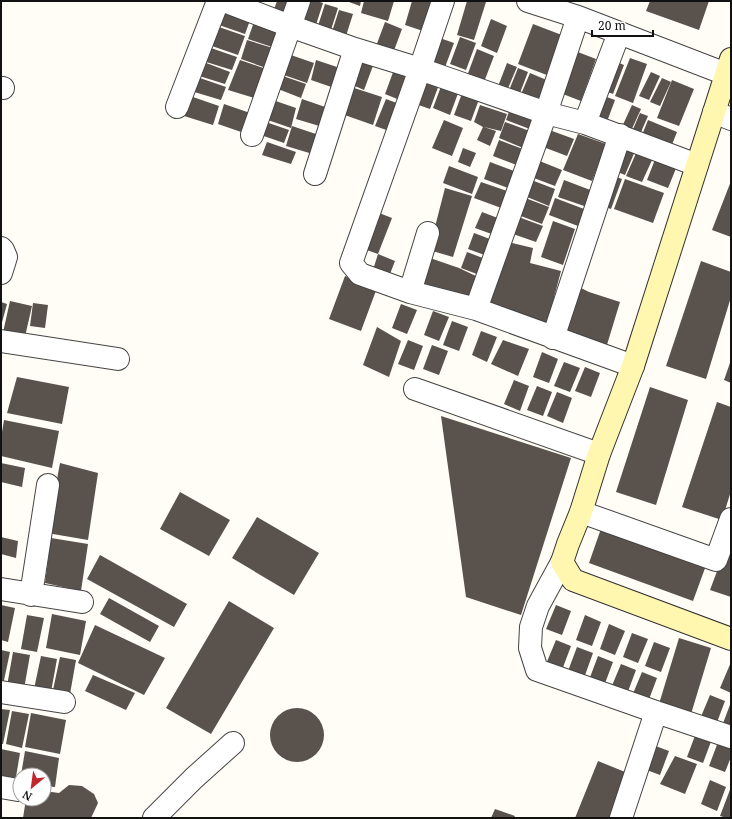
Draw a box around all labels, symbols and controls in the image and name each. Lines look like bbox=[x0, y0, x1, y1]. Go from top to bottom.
scale bar bbox=[592, 12, 653, 38]
text: 20 m bbox=[598, 17, 626, 34]
north arrow bbox=[12, 767, 52, 807]
text: N bbox=[19, 787, 34, 805]

